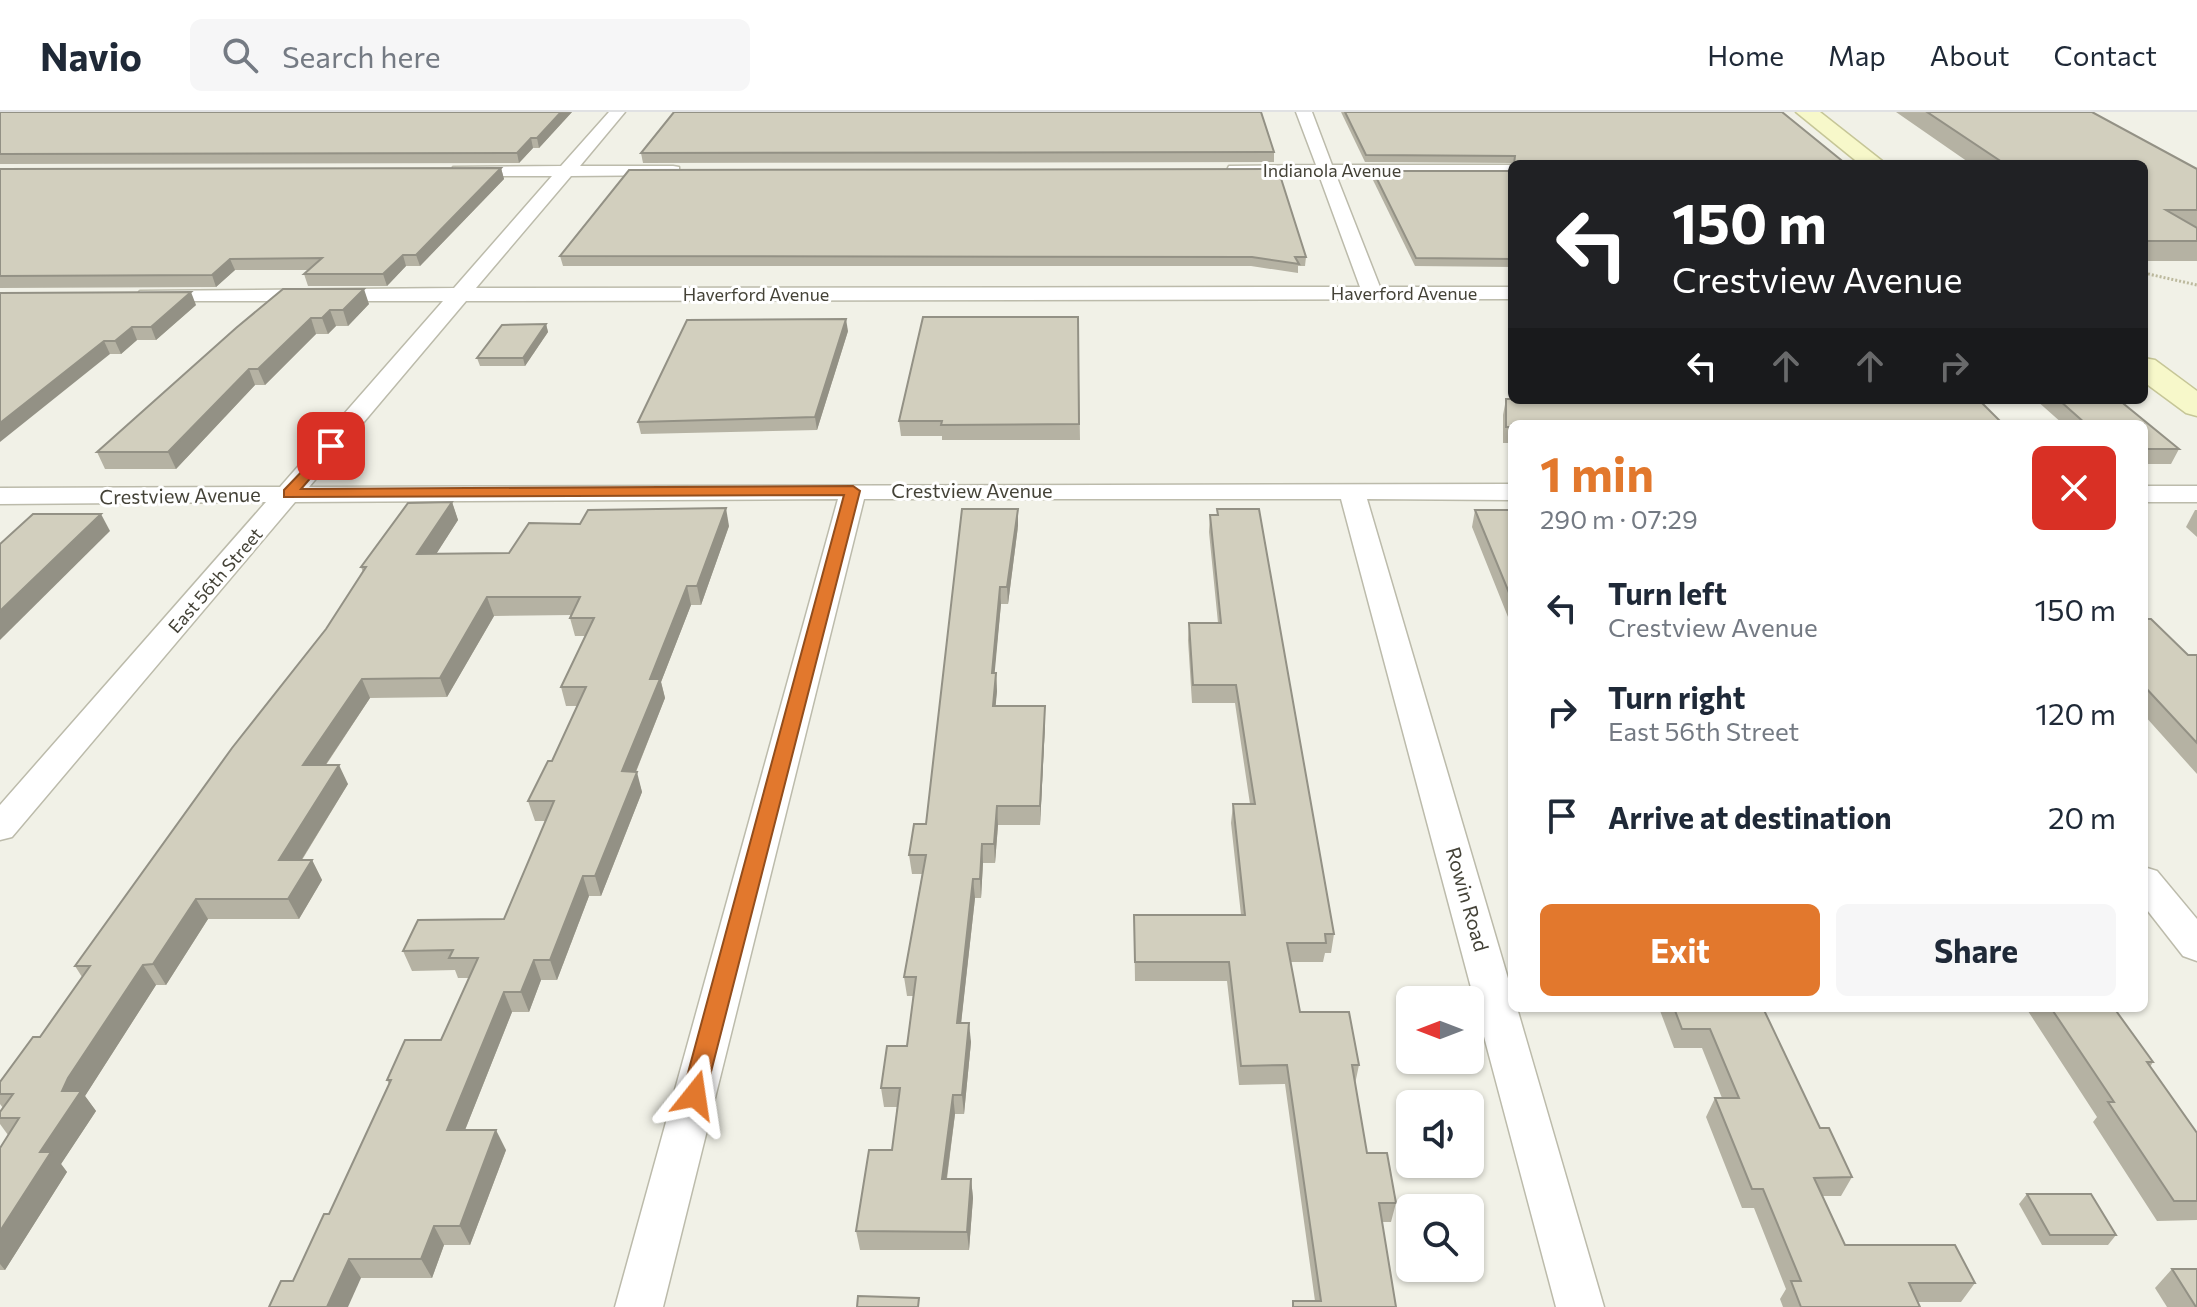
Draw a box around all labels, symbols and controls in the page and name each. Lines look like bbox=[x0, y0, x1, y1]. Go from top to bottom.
search box bbox=[190, 19, 750, 91]
text: Navio bbox=[40, 32, 142, 79]
icon: search bbox=[218, 33, 262, 77]
text: Search here bbox=[282, 37, 441, 74]
text: Home bbox=[1707, 38, 1784, 72]
text: Map bbox=[1828, 38, 1886, 72]
text: About bbox=[1930, 38, 2010, 72]
text: Contact bbox=[2054, 38, 2157, 72]
street label: Indianola Avenue bbox=[1263, 159, 1401, 181]
text: 150 m bbox=[1672, 187, 1827, 256]
icon: left bbox=[1540, 192, 1644, 296]
text: Crestview Avenue bbox=[1672, 256, 1962, 300]
street label: Haverford Avenue bbox=[1331, 282, 1477, 304]
street label: Haverford Avenue bbox=[683, 283, 829, 305]
icon: left bbox=[1680, 344, 1724, 388]
icon: ahead bbox=[1764, 344, 1808, 388]
icon: ahead bbox=[1848, 344, 1892, 388]
icon: right bbox=[1932, 344, 1976, 388]
pin bbox=[297, 412, 365, 480]
icon: arrive bbox=[309, 424, 353, 468]
text: 1 min bbox=[1540, 443, 1654, 502]
button: close bbox=[2032, 446, 2116, 530]
street label: Crestview Avenue bbox=[891, 478, 1053, 502]
street label: Crestview Avenue bbox=[99, 482, 261, 508]
text: 290 m · 07:29 bbox=[1540, 503, 1698, 534]
street label: East 56th Street bbox=[163, 523, 267, 637]
text: Turn left bbox=[1608, 574, 1727, 611]
icon: left bbox=[1540, 586, 1584, 630]
text: 150 m bbox=[2034, 590, 2116, 627]
text: Crestview Avenue bbox=[1608, 611, 1818, 642]
text: Turn right bbox=[1608, 678, 1745, 715]
icon: right bbox=[1540, 690, 1584, 734]
text: 120 m bbox=[2035, 694, 2116, 731]
text: East 56th Street bbox=[1608, 715, 1799, 746]
icon: arrive bbox=[1540, 794, 1584, 838]
text: Arrive at destination bbox=[1608, 798, 1892, 835]
text: 20 m bbox=[2048, 798, 2116, 835]
street label: Rowin Road bbox=[1442, 844, 1494, 954]
button: Exit bbox=[1540, 904, 1820, 996]
button: Share bbox=[1836, 904, 2116, 996]
north arrow bbox=[1396, 986, 1484, 1074]
map controls bbox=[1396, 986, 1484, 1282]
position arrow bbox=[653, 1053, 737, 1137]
button: sound bbox=[1396, 1090, 1484, 1178]
button: search bbox=[1396, 1194, 1484, 1282]

